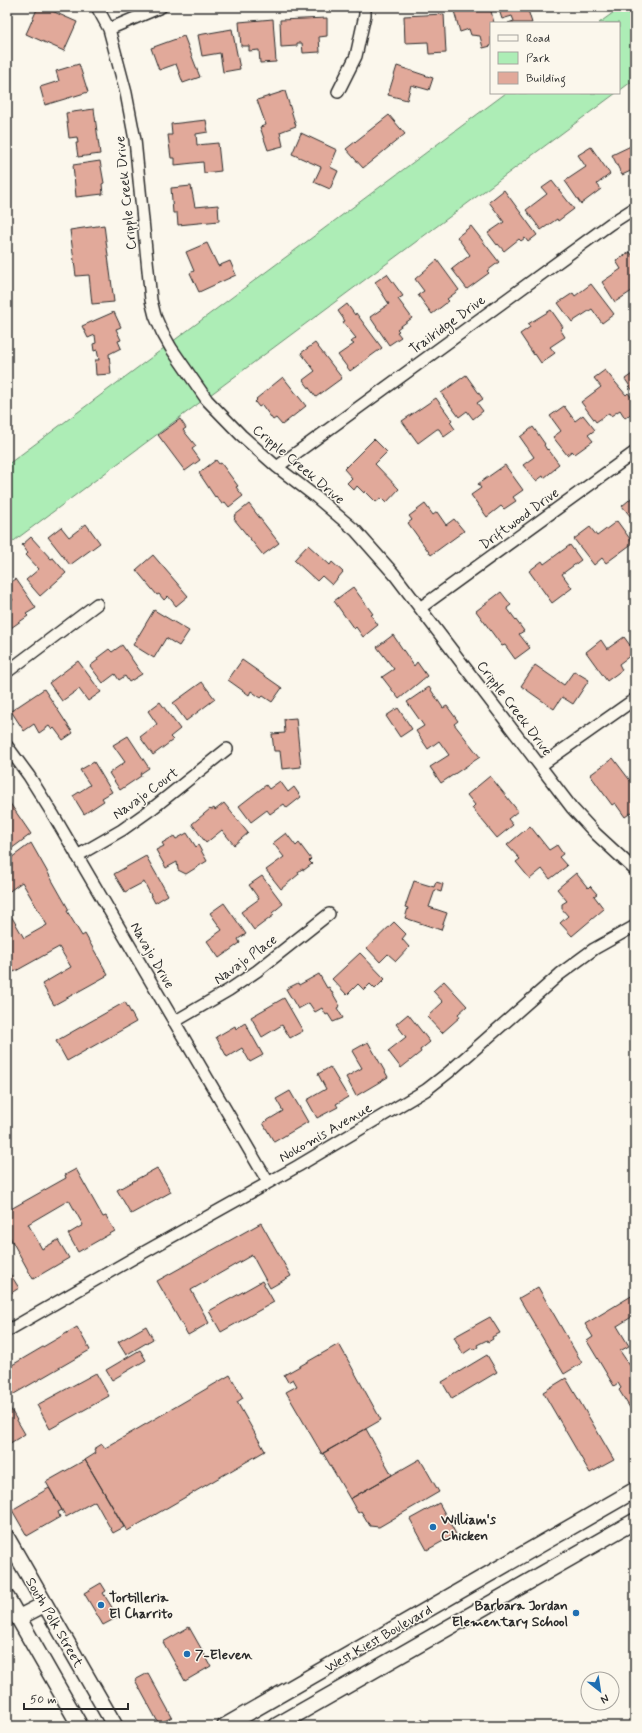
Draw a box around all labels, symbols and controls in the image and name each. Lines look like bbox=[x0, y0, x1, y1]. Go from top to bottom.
legend bbox=[490, 22, 620, 94]
text: Road bbox=[526, 31, 550, 47]
text: Park bbox=[526, 51, 550, 67]
text: Building bbox=[526, 71, 566, 88]
street label: Cripple Creek Drive bbox=[111, 135, 141, 251]
street label: Trailridge Drive bbox=[406, 291, 490, 359]
street label: Cripple Creek Drive bbox=[249, 421, 348, 509]
street label: Driftwood Drive bbox=[476, 484, 563, 554]
street label: Cripple Creek Drive bbox=[472, 657, 556, 760]
street label: Navajo Court bbox=[109, 764, 182, 824]
street label: Navajo Drive bbox=[126, 919, 178, 992]
street label: Navajo Place bbox=[210, 931, 281, 989]
street label: Nokomis Avenue bbox=[276, 1099, 375, 1167]
place label: William's Chicken bbox=[440, 1511, 497, 1545]
marker: William's Chicken bbox=[428, 1522, 438, 1532]
street label: South Polk Street bbox=[21, 1574, 88, 1671]
place label: Tortilleria El Charrito bbox=[109, 1589, 173, 1623]
place label: Barbara Jordan Elementary School bbox=[452, 1597, 568, 1631]
marker: Tortilleria El Charrito bbox=[96, 1600, 106, 1610]
street label: West Kiest Boulevard bbox=[322, 1601, 435, 1677]
marker: Barbara Jordan Elementary School bbox=[571, 1608, 581, 1618]
place label: 7-Eleven bbox=[195, 1646, 254, 1664]
marker: 7-Eleven bbox=[182, 1649, 192, 1659]
north arrow bbox=[580, 1671, 620, 1711]
scale bar bbox=[24, 1685, 128, 1711]
text: N bbox=[598, 1691, 611, 1707]
text: 50 m bbox=[30, 1692, 57, 1708]

